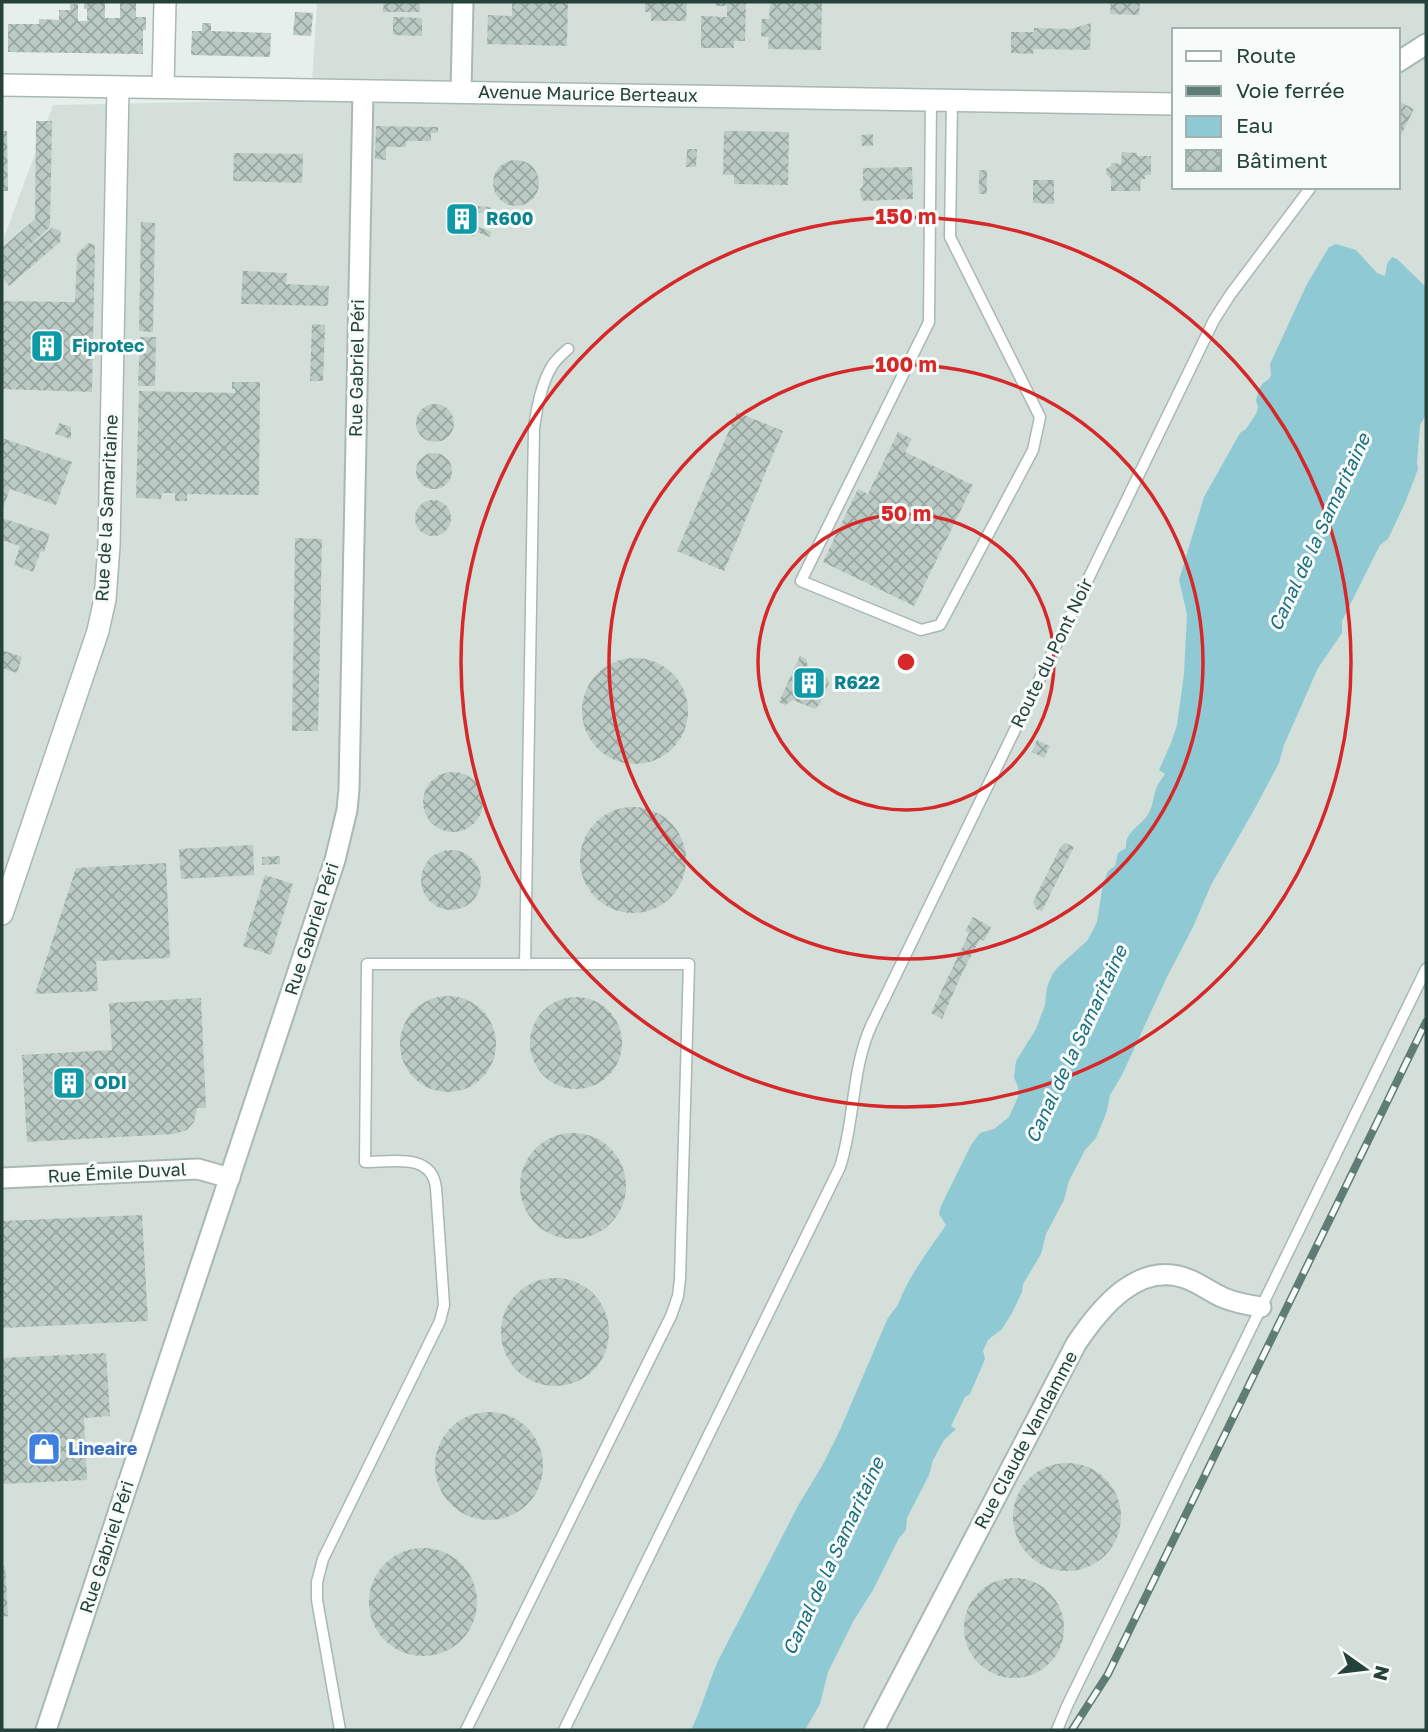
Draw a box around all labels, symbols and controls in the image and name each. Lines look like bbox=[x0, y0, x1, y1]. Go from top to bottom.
legend bbox=[1172, 28, 1400, 189]
text: Route bbox=[1236, 42, 1296, 68]
text: Voie ferrée bbox=[1236, 77, 1345, 103]
street label: Avenue Maurice Berteaux bbox=[478, 80, 698, 106]
text: Eau bbox=[1236, 112, 1273, 138]
text: Bâtiment bbox=[1236, 147, 1328, 173]
building icon: R600 bbox=[443, 200, 481, 238]
text: 150 m bbox=[876, 203, 936, 229]
place label: R600 bbox=[486, 207, 533, 229]
street label: Rue Gabriel Péri bbox=[344, 299, 368, 437]
building icon: Fiprotec bbox=[28, 327, 66, 365]
place label: Fiprotec bbox=[72, 334, 144, 356]
text: 100 m bbox=[875, 351, 937, 377]
street label: Rue de la Samaritaine bbox=[90, 414, 122, 602]
water label: Canal de la Samaritaine bbox=[1263, 428, 1375, 634]
text: 50 m bbox=[881, 500, 931, 526]
street label: Route du Pont Noir bbox=[1005, 574, 1097, 731]
centre of rings bbox=[894, 650, 918, 674]
building icon: R622 bbox=[790, 664, 828, 702]
place label: R622 bbox=[834, 671, 880, 693]
street label: Rue Gabriel Péri bbox=[279, 860, 343, 998]
water label: Canal de la Samaritaine bbox=[1020, 940, 1132, 1146]
building icon: ODI bbox=[50, 1064, 88, 1102]
place label: ODI bbox=[94, 1071, 127, 1093]
street label: Rue Émile Duval bbox=[47, 1157, 187, 1187]
street label: Rue Claude Vandamme bbox=[969, 1347, 1081, 1532]
shop icon: Lineaire bbox=[25, 1430, 63, 1468]
place label: Lineaire bbox=[68, 1437, 138, 1459]
water label: Canal de la Samaritaine bbox=[777, 1452, 889, 1658]
street label: Rue Gabriel Péri bbox=[74, 1478, 138, 1616]
north arrow bbox=[1330, 1634, 1400, 1704]
text: N bbox=[1369, 1663, 1395, 1683]

